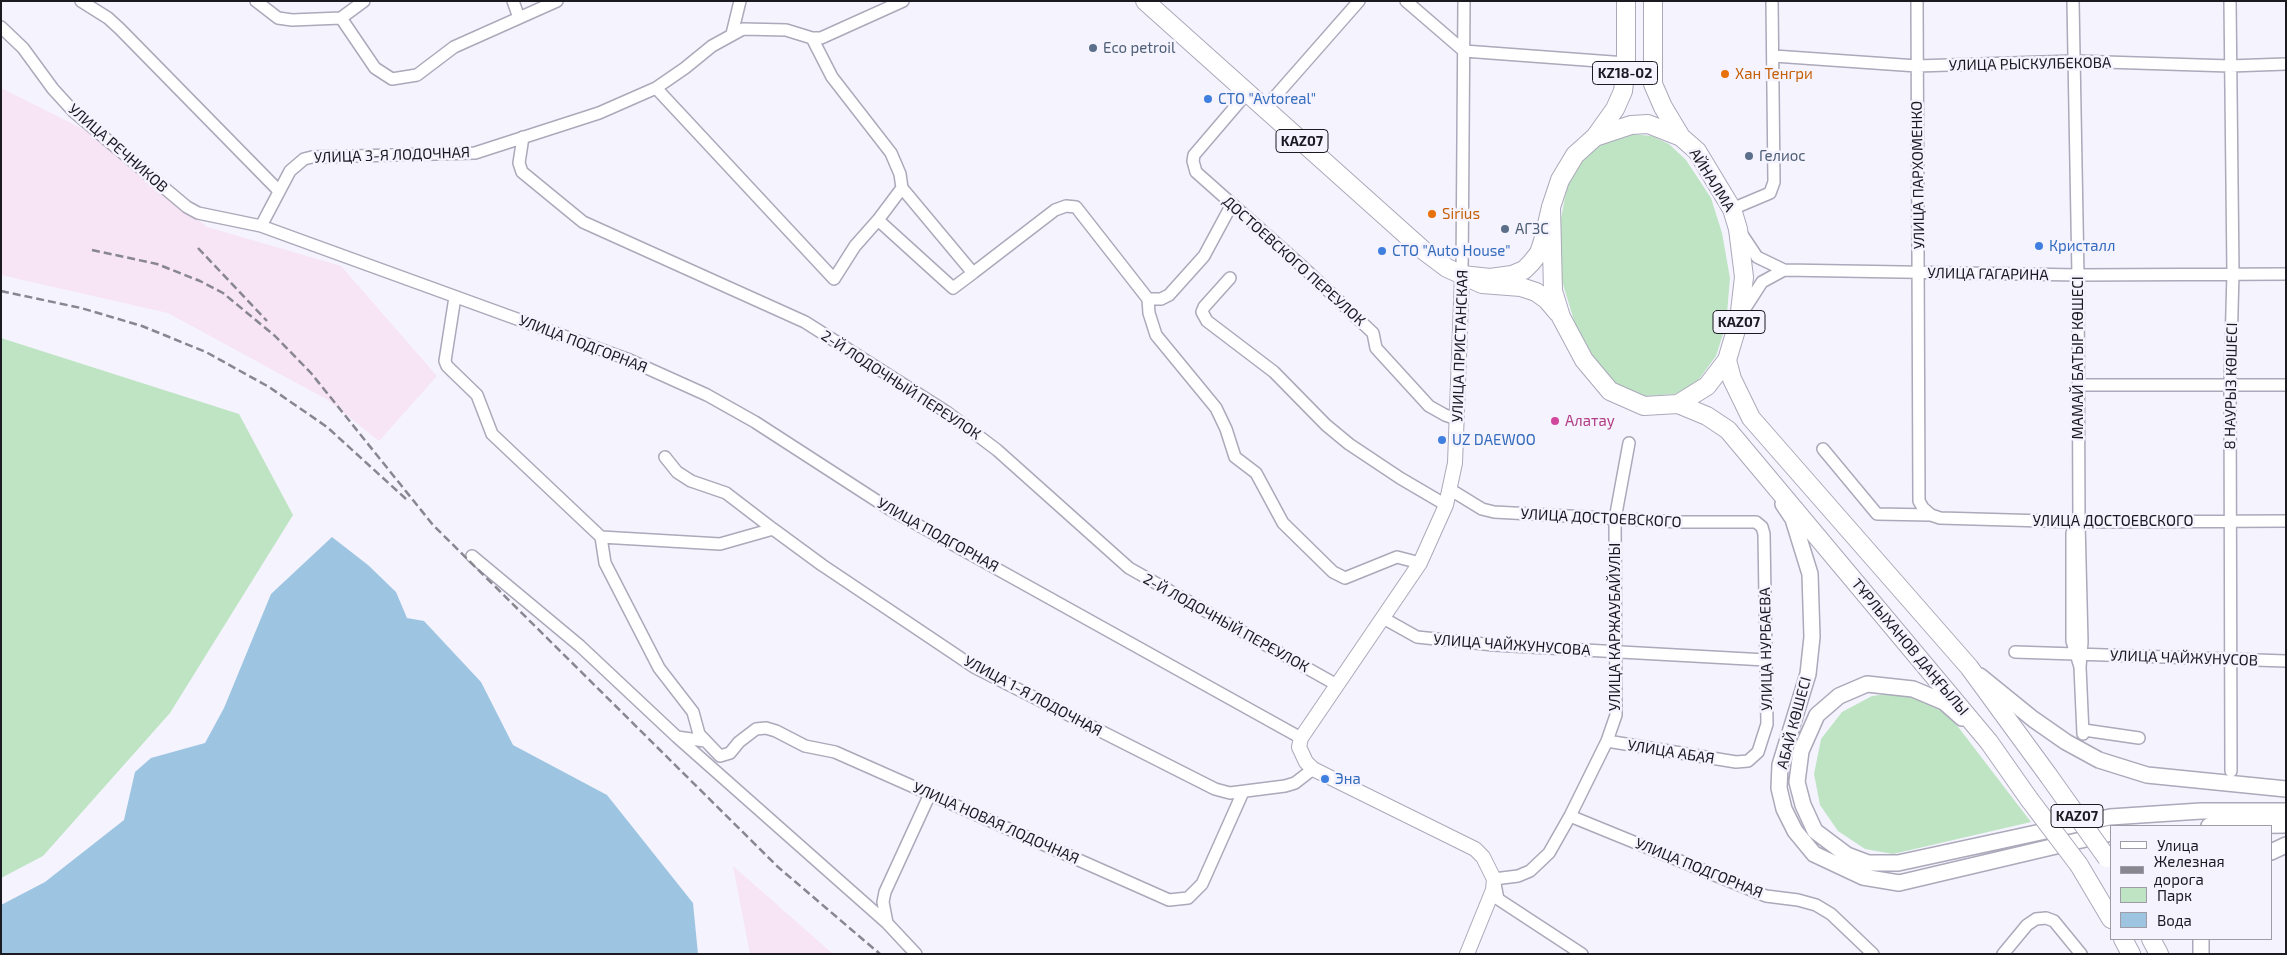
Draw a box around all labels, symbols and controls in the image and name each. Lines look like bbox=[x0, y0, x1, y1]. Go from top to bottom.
place label: Eco petroil bbox=[1103, 39, 1175, 57]
marker: Eco petroil bbox=[1087, 42, 1099, 54]
street label: УЛИЦА РЫСКУЛБЕКОВА bbox=[1949, 54, 2111, 74]
road number: KZ18-02 bbox=[1592, 62, 1658, 84]
place label: Хан Тенгри bbox=[1735, 65, 1813, 83]
marker: Хан Тенгри bbox=[1719, 68, 1731, 80]
place label: СТО "Avtoreal" bbox=[1218, 90, 1316, 108]
marker: СТО "Avtoreal" bbox=[1202, 93, 1214, 105]
street label: УЛИЦА РЕЧНИКОВ bbox=[64, 100, 172, 196]
street label: УЛИЦА ПАРХОМЕНКО bbox=[1908, 101, 1928, 249]
road number: KAZ07 bbox=[1276, 130, 1328, 152]
street label: УЛИЦА 3-Я ЛОДОЧНАЯ bbox=[314, 143, 470, 167]
street label: АЙНАЛМА bbox=[1685, 145, 1739, 215]
place label: Гелиос bbox=[1759, 147, 1806, 165]
marker: Гелиос bbox=[1743, 150, 1755, 162]
street label: ДОСТОЕВСКОГО ПЕРЕУЛОК bbox=[1219, 192, 1369, 330]
place label: Sirius bbox=[1442, 205, 1480, 223]
marker: Sirius bbox=[1426, 208, 1438, 220]
place label: АГЗС bbox=[1515, 220, 1549, 238]
marker: АГЗС bbox=[1499, 223, 1511, 235]
place label: Кристалл bbox=[2049, 237, 2115, 255]
marker: Кристалл bbox=[2033, 240, 2045, 252]
place label: СТО "Auto House" bbox=[1392, 242, 1511, 260]
marker: СТО "Auto House" bbox=[1376, 245, 1388, 257]
street label: УЛИЦА ГАГАРИНА bbox=[1927, 264, 2049, 284]
street label: УЛИЦА ПРИСТАНСКАЯ bbox=[1448, 269, 1472, 423]
street label: МАМАЙ БАТЫР КӨШЕСІ bbox=[2069, 276, 2087, 440]
street label: УЛИЦА ПОДГОРНАЯ bbox=[516, 311, 650, 377]
road number: KAZ07 bbox=[1713, 311, 1765, 334]
street label: 8 НАУРЫЗ КӨШЕСІ bbox=[2221, 322, 2241, 450]
street label: 2-Й ЛОДОЧНЫЙ ПЕРЕУЛОК bbox=[818, 327, 984, 443]
place label: Алатау bbox=[1565, 412, 1615, 430]
marker: Алатау bbox=[1549, 415, 1561, 427]
place label: UZ DAEWOO bbox=[1452, 431, 1536, 449]
marker: UZ DAEWOO bbox=[1436, 434, 1448, 446]
street label: УЛИЦА ПОДГОРНАЯ bbox=[874, 494, 1002, 576]
street label: УЛИЦА ДОСТОЕВСКОГО bbox=[1520, 505, 1682, 531]
street label: УЛИЦА ДОСТОЕВСКОГО bbox=[2032, 512, 2194, 530]
street label: УЛИЦА КАРЖАУБАЙУЛЫ bbox=[1606, 543, 1624, 711]
street label: 2-Й ЛОДОЧНЫЙ ПЕРЕУЛОК bbox=[1140, 570, 1312, 676]
street label: ТҰРЛЫХАНОВ ДАҢҒЫЛЫ bbox=[1848, 575, 1972, 719]
street label: УЛИЦА НУРБАЕВА bbox=[1756, 587, 1776, 711]
street label: УЛИЦА ЧАЙЖУНУСОВА bbox=[1433, 631, 1591, 659]
street label: УЛИЦА ЧАЙЖУНУСОВ bbox=[2110, 646, 2258, 670]
street label: УЛИЦА 1-Я ЛОДОЧНАЯ bbox=[961, 652, 1105, 740]
street label: АБАЙ КӨШЕСІ bbox=[1773, 675, 1815, 771]
street label: УЛИЦА АБАЯ bbox=[1626, 736, 1716, 768]
place label: Эна bbox=[1335, 770, 1361, 788]
marker: Эна bbox=[1319, 773, 1331, 785]
street label: УЛИЦА НОВАЯ ЛОДОЧНАЯ bbox=[910, 778, 1082, 868]
road number: KAZ07 bbox=[2051, 804, 2103, 828]
legend bbox=[2110, 825, 2272, 940]
street label: УЛИЦА ПОДГОРНАЯ bbox=[1633, 834, 1765, 902]
text: Улица bbox=[2157, 836, 2199, 854]
text: Железная дорога bbox=[2154, 852, 2225, 888]
text: Парк bbox=[2157, 886, 2192, 904]
text: Вода bbox=[2157, 911, 2192, 929]

